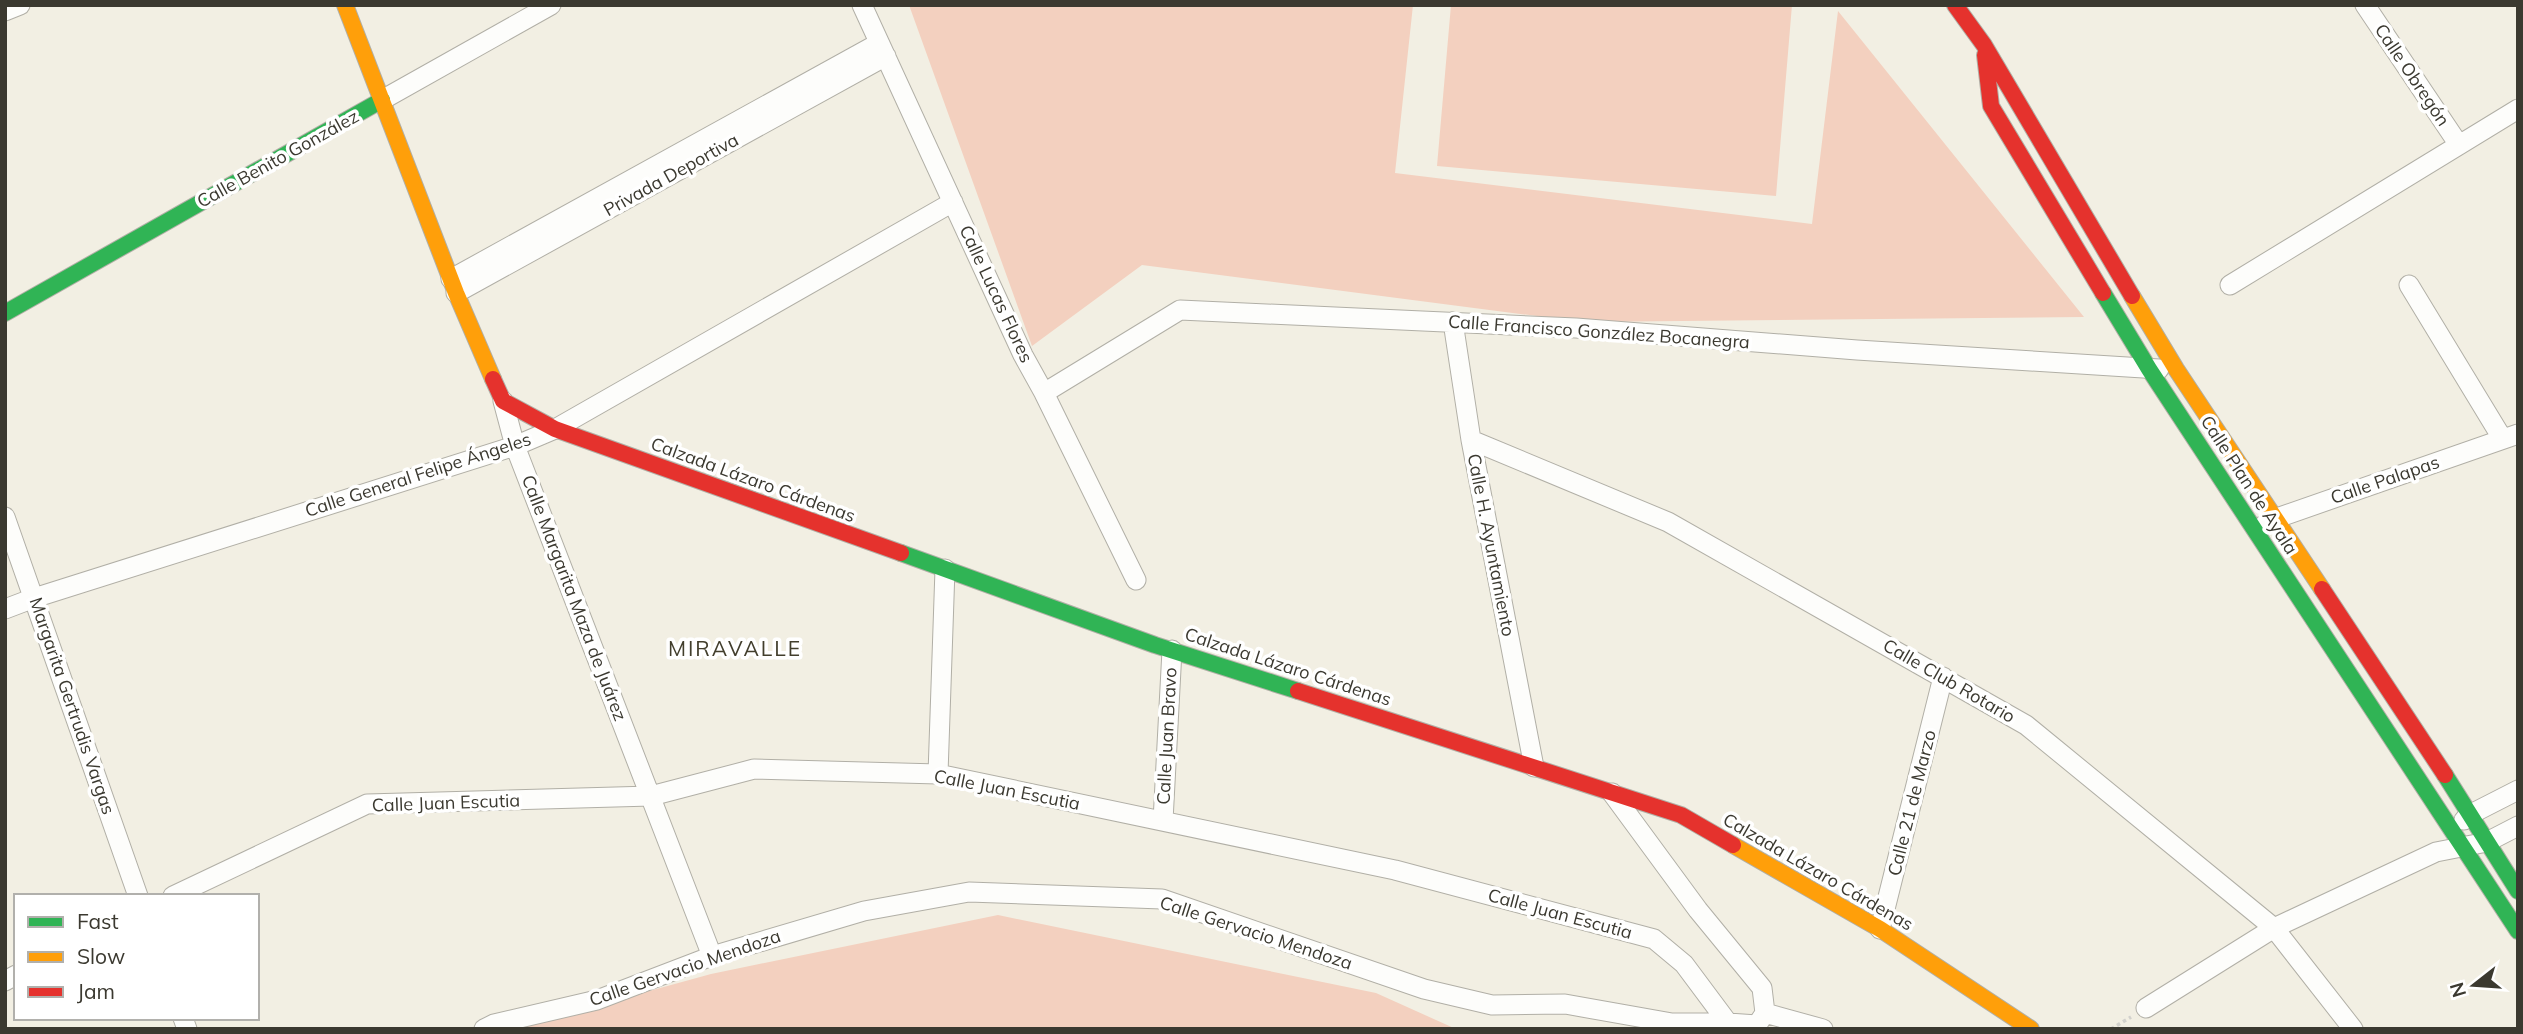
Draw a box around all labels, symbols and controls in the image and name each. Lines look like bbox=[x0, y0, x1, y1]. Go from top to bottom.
street label: Calle Obregón bbox=[2370, 19, 2455, 130]
street label: Calle Benito González bbox=[193, 105, 363, 213]
street label: Privada Deportiva bbox=[599, 128, 742, 221]
street label: Calle Lucas Flores bbox=[955, 221, 1038, 366]
street label: Calle Francisco González Bocanegra bbox=[1447, 309, 1751, 354]
street label: Calle Plan de Ayala bbox=[2196, 411, 2303, 559]
street label: Calle General Felipe Ángeles bbox=[302, 427, 534, 522]
street label: Calzada Lázaro Cárdenas bbox=[648, 432, 859, 527]
street label: Calle Palapas bbox=[2327, 450, 2442, 509]
street label: Calle H. Ayuntamiento bbox=[1462, 452, 1520, 638]
street label: Calle Margarita Maza de Juárez bbox=[517, 472, 632, 724]
street label: Margarita Gertrudis Vargas bbox=[24, 594, 121, 818]
street label: Calzada Lázaro Cárdenas bbox=[1182, 622, 1394, 711]
street label: Calle Club Rotario bbox=[1879, 633, 2020, 728]
district label: MIRAVALLE bbox=[668, 635, 802, 661]
street label: Calle Juan Bravo bbox=[1151, 667, 1182, 805]
street label: Calle 21 de Marzo bbox=[1882, 727, 1941, 878]
street label: Calle Juan Escutia bbox=[932, 764, 1082, 815]
street label: Calle Juan Escutia bbox=[371, 788, 520, 817]
street label: Calzada Lázaro Cárdenas bbox=[1719, 808, 1918, 936]
street label: Calle Juan Escutia bbox=[1486, 883, 1635, 944]
street label: Calle Gervacio Mendoza bbox=[1157, 891, 1355, 975]
legend bbox=[14, 894, 259, 1020]
text: Fast bbox=[77, 908, 119, 934]
street label: Calle Gervacio Mendoza bbox=[586, 924, 784, 1011]
text: Slow bbox=[77, 943, 125, 969]
north arrow bbox=[2439, 950, 2509, 1020]
text: Jam bbox=[77, 978, 115, 1004]
text: N bbox=[2444, 980, 2471, 1000]

